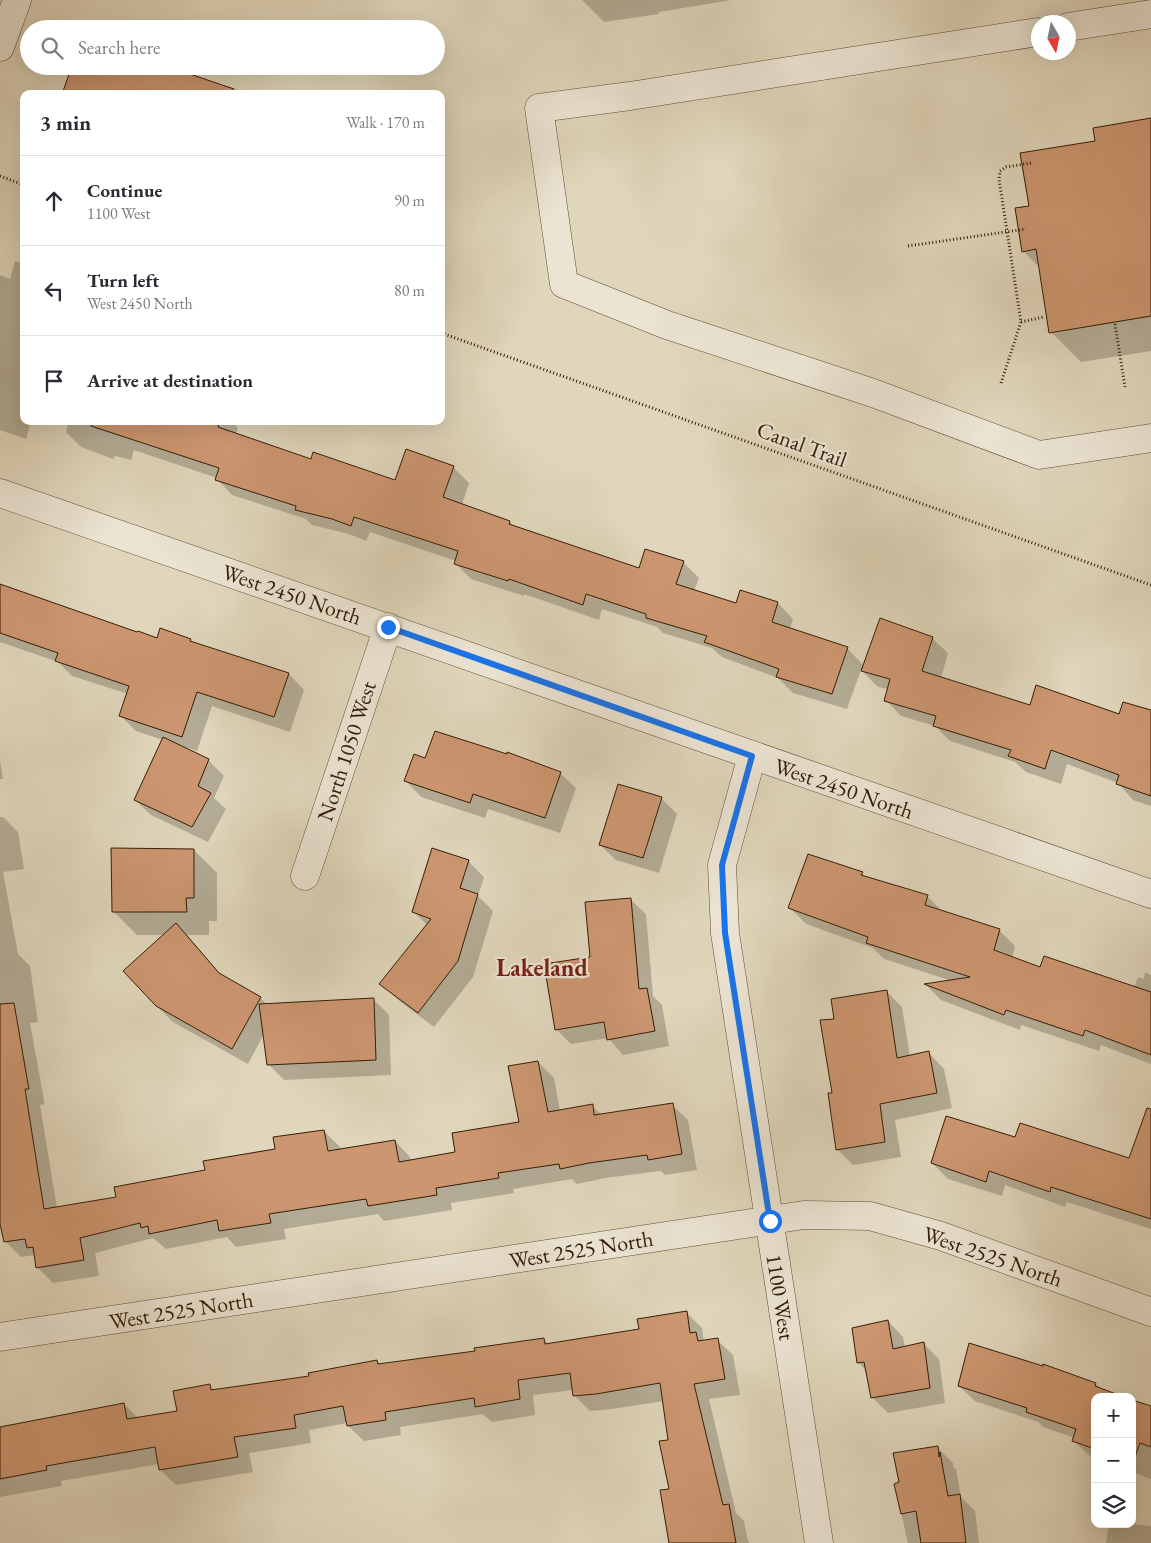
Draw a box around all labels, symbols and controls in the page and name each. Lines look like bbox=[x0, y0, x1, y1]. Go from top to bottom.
north arrow bbox=[1031, 15, 1076, 60]
search box bbox=[20, 20, 445, 75]
icon: search bbox=[38, 34, 66, 62]
text: Search here bbox=[78, 35, 160, 60]
text: 3 min bbox=[40, 109, 91, 136]
text: Walk · 170 m bbox=[346, 112, 425, 133]
text: Continue bbox=[87, 178, 162, 203]
icon: ahead bbox=[40, 187, 68, 215]
text: 90 m bbox=[394, 190, 425, 211]
text: 1100 West bbox=[87, 203, 150, 224]
text: Turn left bbox=[87, 268, 159, 293]
icon: left bbox=[40, 277, 68, 305]
text: 80 m bbox=[394, 280, 425, 301]
text: West 2450 North bbox=[87, 293, 193, 314]
icon: arrive bbox=[40, 367, 68, 395]
text: Arrive at destination bbox=[87, 368, 253, 393]
street label: Canal Trail bbox=[753, 415, 851, 474]
street label: West 2450 North bbox=[218, 557, 365, 632]
route end bbox=[377, 616, 400, 639]
street label: North 1050 West bbox=[310, 677, 383, 825]
street label: West 2450 North bbox=[770, 751, 917, 826]
district label: Lakeland bbox=[496, 952, 588, 983]
route start bbox=[759, 1210, 782, 1233]
street label: West 2525 North bbox=[919, 1219, 1066, 1294]
street label: West 2525 North bbox=[507, 1224, 655, 1275]
street label: 1100 West bbox=[759, 1252, 802, 1342]
street label: West 2525 North bbox=[107, 1285, 255, 1336]
map controls bbox=[1091, 1393, 1136, 1528]
button: + bbox=[1091, 1393, 1136, 1438]
button: − bbox=[1091, 1438, 1136, 1483]
button: layers bbox=[1091, 1483, 1136, 1528]

